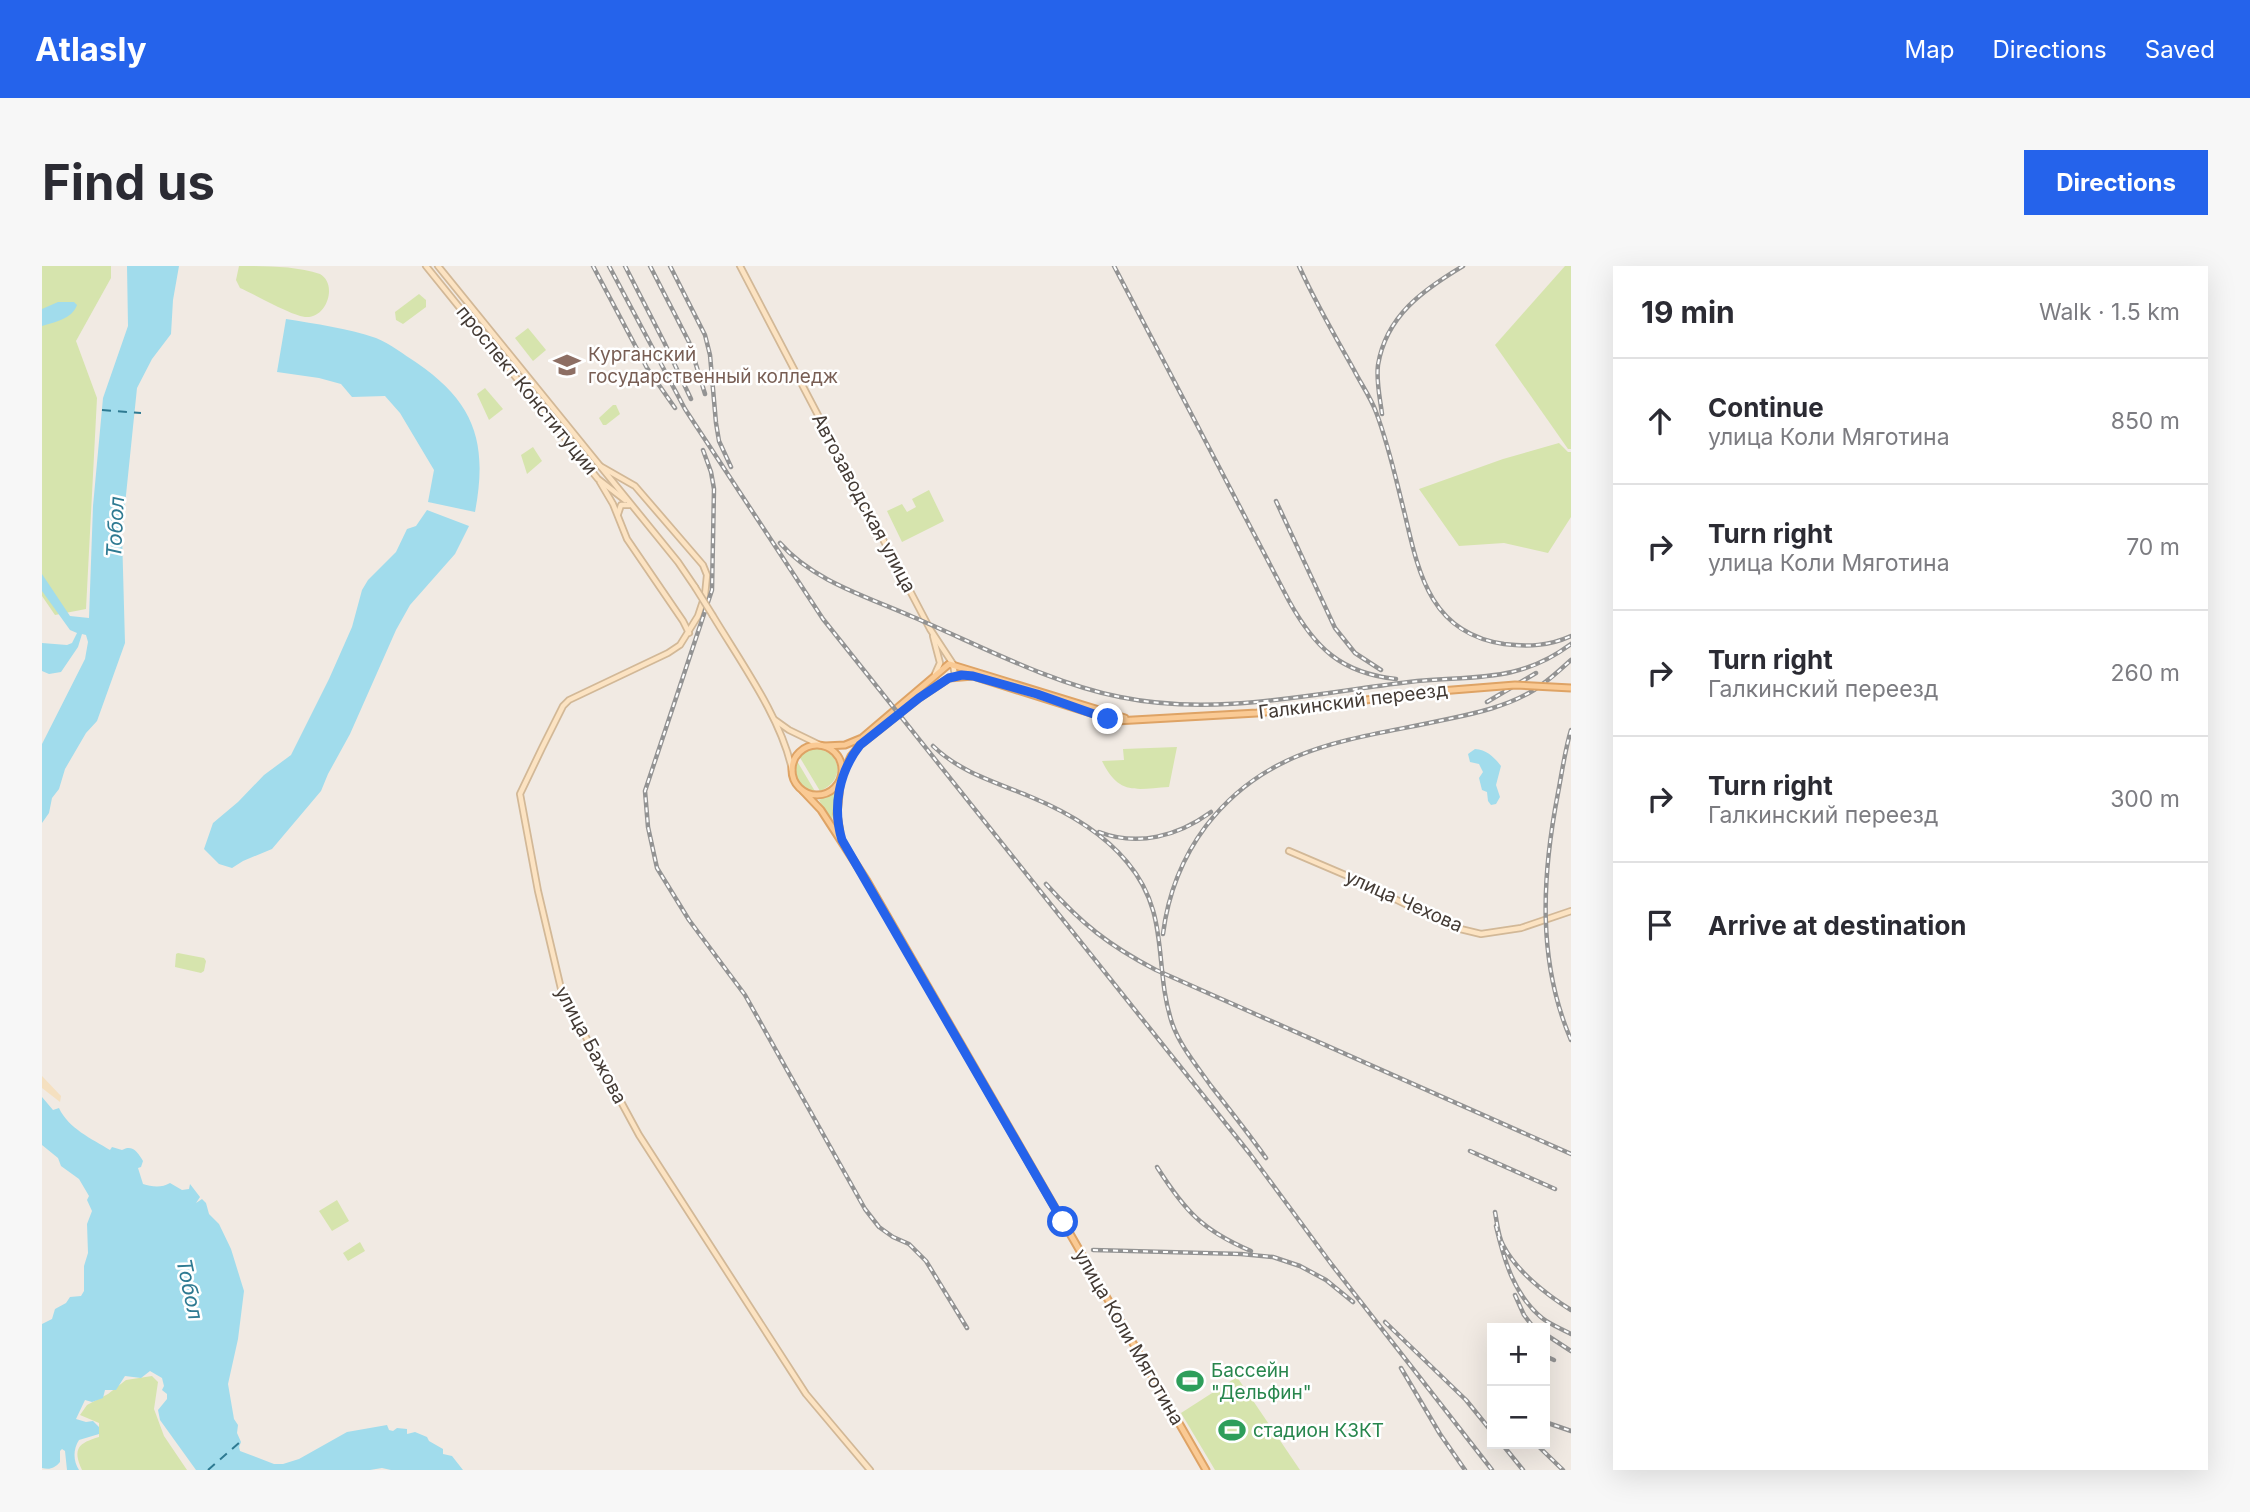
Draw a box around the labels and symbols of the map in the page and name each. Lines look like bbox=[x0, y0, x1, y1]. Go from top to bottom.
street label: проспект Конституции bbox=[452, 301, 602, 479]
place label: Курганский государственный колледж bbox=[588, 343, 838, 388]
school or university icon: Курганский государственный колледж bbox=[552, 350, 582, 380]
street label: Автозаводская улица bbox=[807, 409, 921, 597]
water label: Тобол bbox=[101, 496, 129, 558]
street label: Галкинский переезд bbox=[1257, 678, 1449, 724]
route end bbox=[1092, 703, 1123, 734]
street label: улица Чехова bbox=[1342, 865, 1466, 937]
street label: улица Бажова bbox=[550, 982, 632, 1108]
route start bbox=[1047, 1206, 1078, 1237]
street label: улица Коли Мяготина bbox=[1069, 1245, 1189, 1429]
water label: Тобол bbox=[171, 1256, 209, 1322]
place label: Бассейн "Дельфин" bbox=[1211, 1359, 1312, 1404]
sports icon: Бассейн "Дельфин" bbox=[1175, 1366, 1205, 1396]
sports icon: стадион КЗКТ bbox=[1217, 1415, 1247, 1445]
place label: стадион КЗКТ bbox=[1253, 1419, 1384, 1442]

